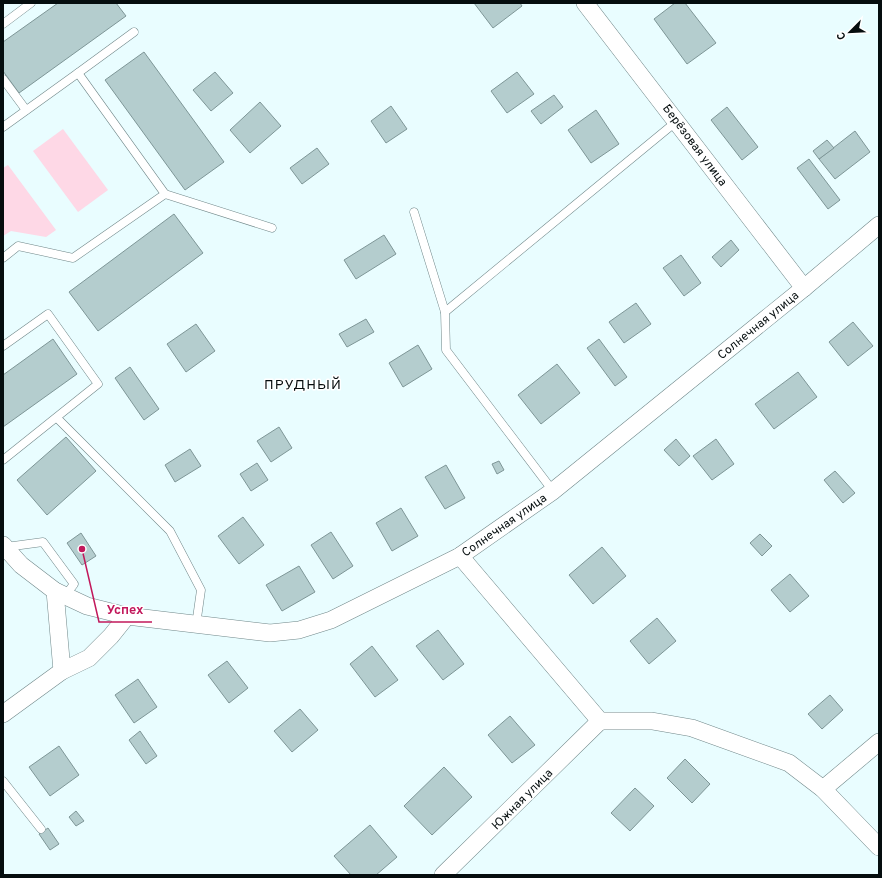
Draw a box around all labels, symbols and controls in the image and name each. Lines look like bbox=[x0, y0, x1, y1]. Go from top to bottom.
north arrow bbox=[830, 12, 870, 52]
text: С bbox=[834, 30, 850, 42]
street label: Берёзовая улица bbox=[658, 102, 730, 190]
street label: Солнечная улица bbox=[715, 288, 803, 364]
district label: ПРУДНЫЙ bbox=[264, 376, 342, 394]
street label: Солнечная улица bbox=[459, 491, 550, 561]
callout: Успех bbox=[99, 597, 152, 622]
text: Успех bbox=[106, 603, 144, 619]
street label: Южная улица bbox=[489, 766, 557, 834]

